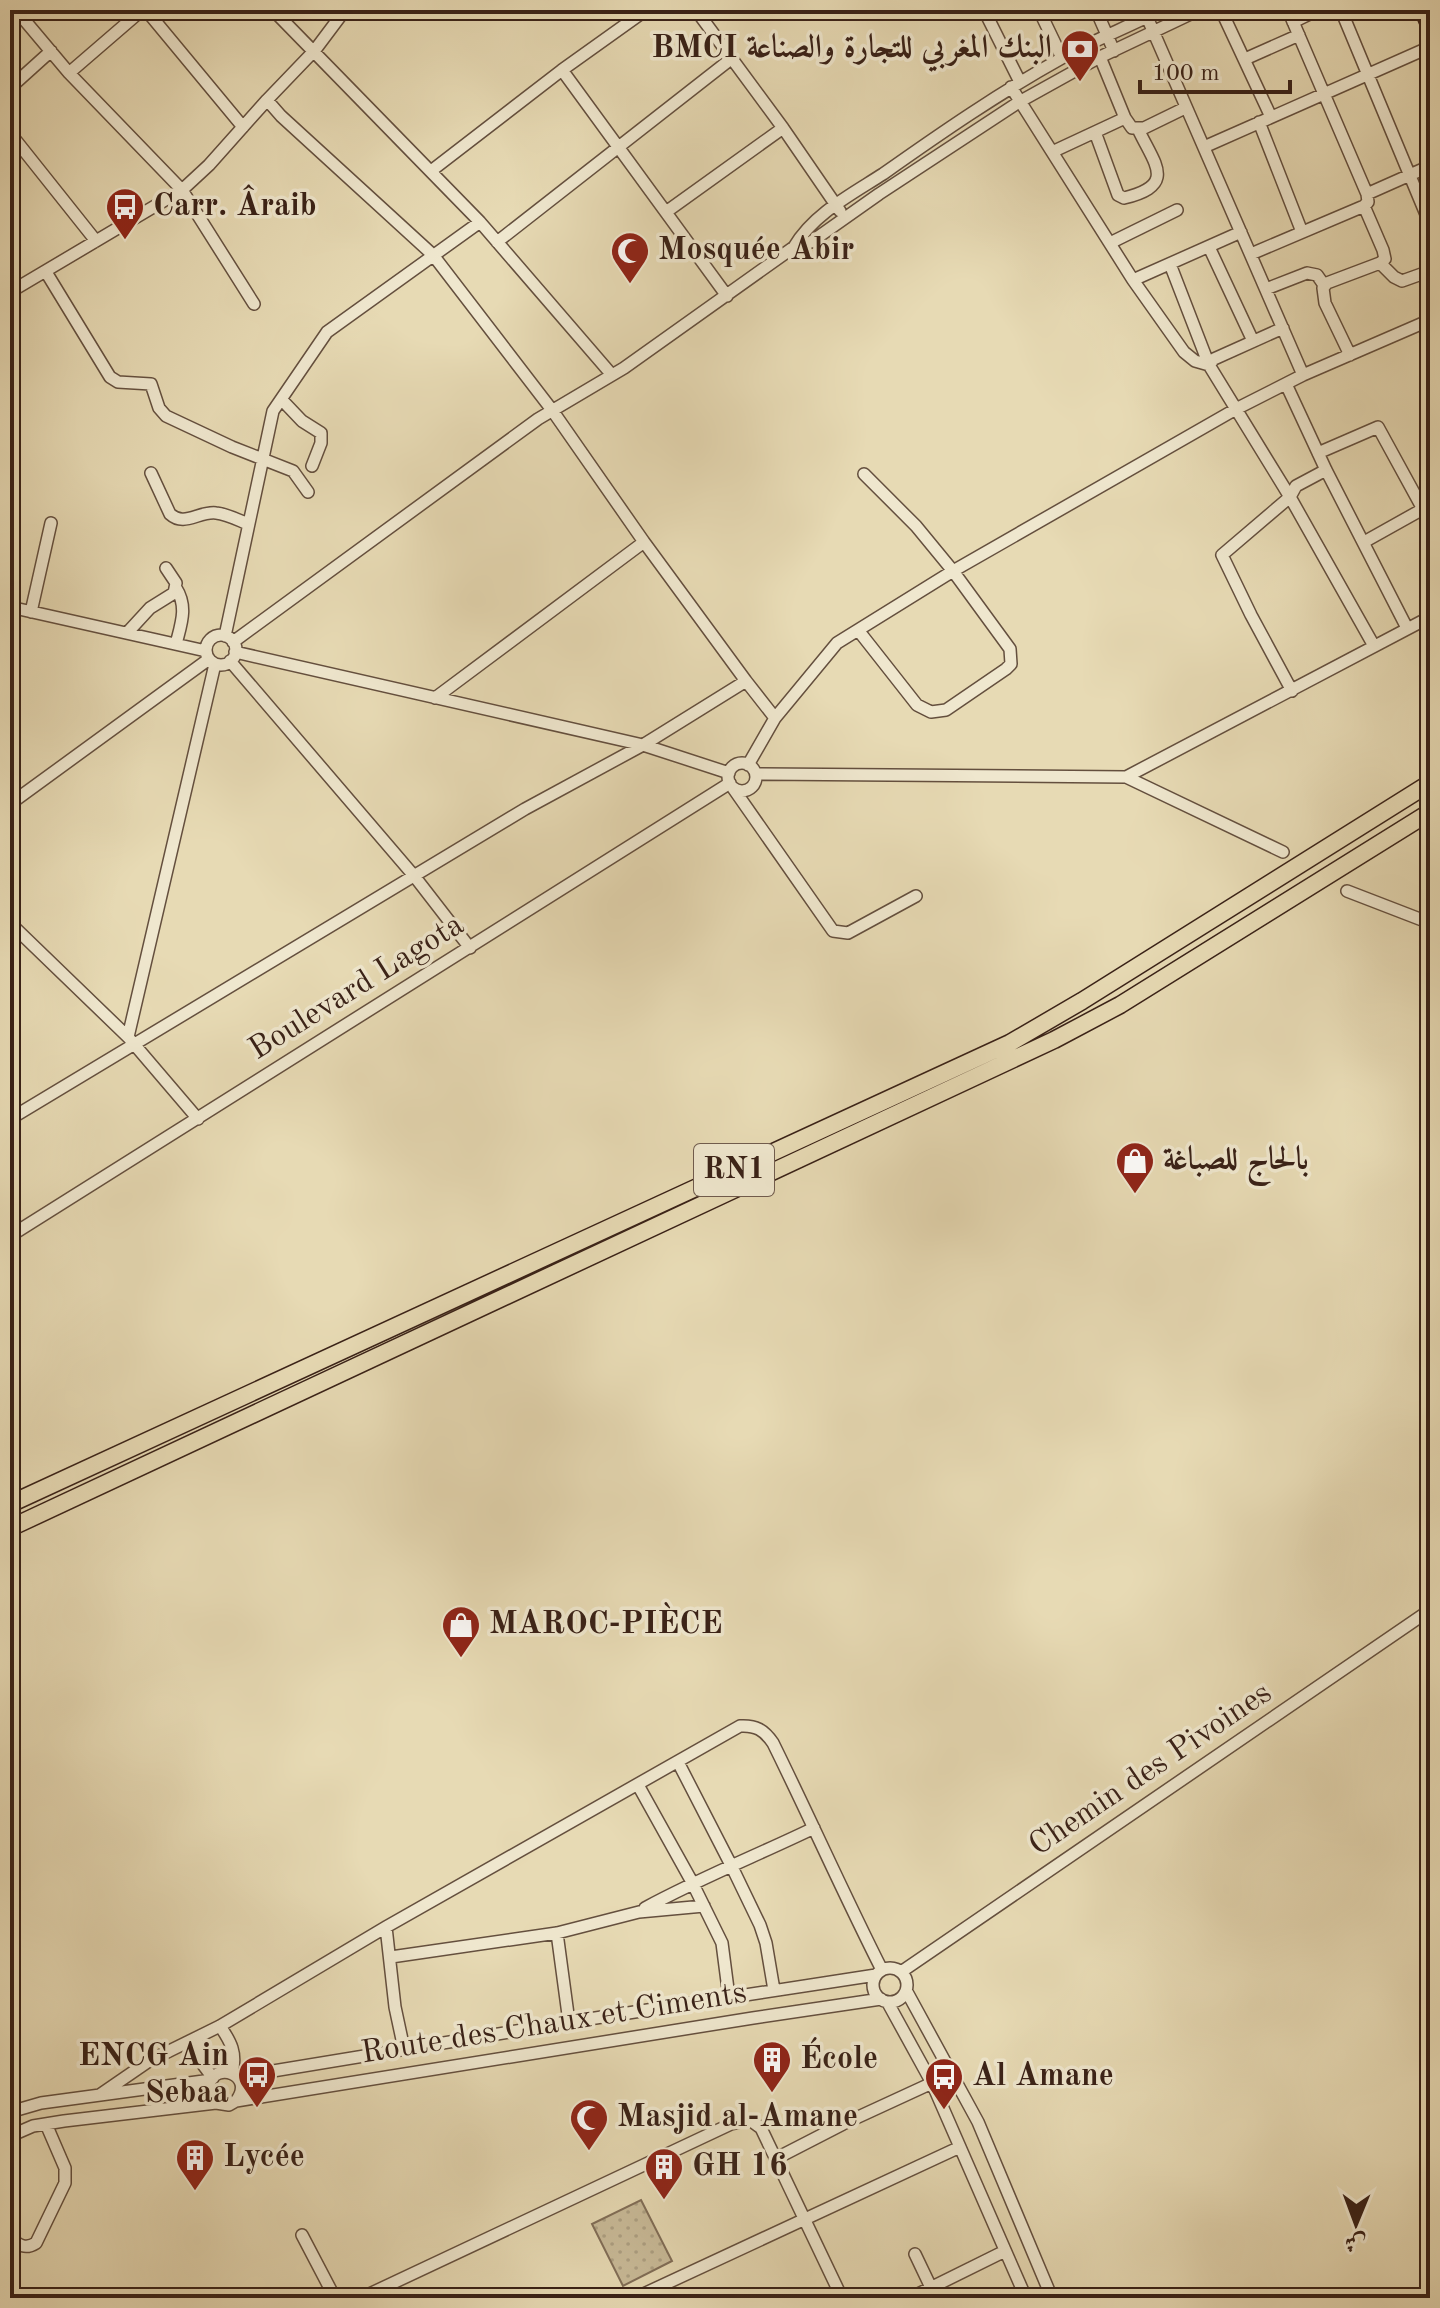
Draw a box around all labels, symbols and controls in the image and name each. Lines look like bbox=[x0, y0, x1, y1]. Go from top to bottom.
bank icon: BMCI البنك المغربي للتجارة والصناعة bbox=[1059, 28, 1101, 83]
place label: BMCI البنك المغربي للتجارة والصناعة bbox=[651, 32, 1052, 72]
scale bar bbox=[1140, 44, 1290, 94]
text: 100 m bbox=[1152, 62, 1220, 86]
place label: Carr. Âraib bbox=[153, 184, 317, 223]
bus stop icon: Carr. Âraib bbox=[104, 186, 146, 241]
mosque icon: Mosquée Abir bbox=[609, 230, 651, 285]
place label: Mosquée Abir bbox=[658, 235, 854, 267]
street label: Boulevard Lagota bbox=[244, 909, 470, 1067]
shop icon: بالحاج للصباغة bbox=[1114, 1140, 1156, 1195]
road number: RN1 bbox=[694, 1144, 774, 1196]
place label: بالحاج للصباغة bbox=[1163, 1144, 1309, 1187]
place label: MAROC-PIÈCE bbox=[489, 1602, 723, 1641]
shop icon: MAROC-PIÈCE bbox=[440, 1604, 482, 1659]
street label: Chemin des Pivoines bbox=[1024, 1677, 1278, 1863]
street label: Route des Chaux et Ciments bbox=[359, 1978, 749, 2070]
place label: École bbox=[800, 2037, 878, 2076]
building icon: École bbox=[751, 2039, 793, 2094]
place label: ENCG Ain Sebaa bbox=[78, 2041, 229, 2110]
bus stop icon: ENCG Ain Sebaa bbox=[236, 2054, 278, 2109]
bus stop icon: Al Amane bbox=[923, 2056, 965, 2111]
place label: Al Amane bbox=[972, 2061, 1114, 2093]
mosque icon: Masjid al-Amane bbox=[568, 2097, 610, 2152]
place label: Masjid al-Amane bbox=[617, 2102, 858, 2134]
building icon: Lycée bbox=[174, 2137, 216, 2192]
place label: Lycée bbox=[223, 2142, 305, 2174]
building icon: GH 16 bbox=[643, 2146, 685, 2201]
place label: GH 16 bbox=[692, 2151, 788, 2183]
north arrow bbox=[1316, 2184, 1396, 2264]
text: ش bbox=[1345, 2231, 1367, 2253]

